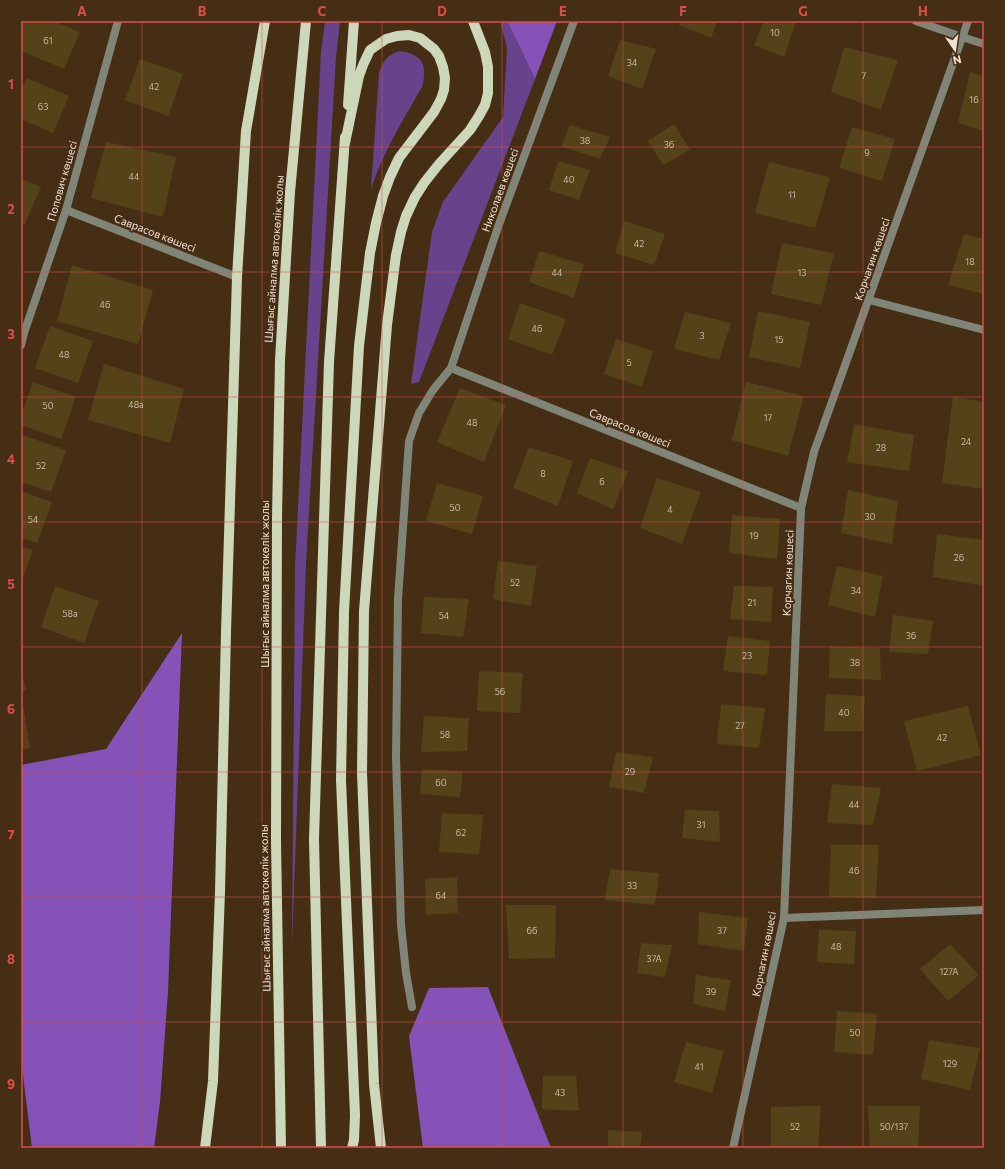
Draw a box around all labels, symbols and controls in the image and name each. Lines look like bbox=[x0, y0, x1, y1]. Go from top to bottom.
text: A bbox=[77, 3, 87, 19]
text: B bbox=[198, 3, 207, 19]
text: C bbox=[318, 3, 327, 19]
text: D bbox=[437, 3, 447, 19]
text: E bbox=[559, 3, 567, 19]
text: F bbox=[679, 3, 687, 19]
text: G bbox=[798, 3, 808, 19]
text: H bbox=[918, 3, 928, 19]
house number: 10 bbox=[770, 27, 780, 38]
north arrow bbox=[935, 30, 975, 70]
house number: 61 bbox=[43, 35, 53, 46]
text: N bbox=[952, 53, 963, 67]
house number: 34 bbox=[627, 57, 638, 68]
house number: 7 bbox=[862, 70, 867, 81]
text: 1 bbox=[8, 76, 14, 92]
house number: 42 bbox=[149, 81, 159, 92]
house number: 16 bbox=[969, 94, 979, 105]
house number: 63 bbox=[38, 101, 48, 112]
house number: 38 bbox=[580, 135, 590, 146]
street label: Попович көшесі bbox=[44, 139, 79, 223]
house number: 36 bbox=[664, 139, 674, 150]
street label: Николаев көшесі bbox=[478, 146, 521, 233]
house number: 9 bbox=[864, 147, 870, 158]
house number: 44 bbox=[129, 171, 140, 182]
house number: 40 bbox=[563, 174, 575, 185]
street label: Шығыс айналма автокөлік жолы bbox=[261, 175, 286, 343]
house number: 11 bbox=[788, 189, 796, 200]
text: 2 bbox=[7, 201, 15, 217]
street label: Саврасов көшесі bbox=[112, 211, 198, 254]
street label: Корчагин көшесі bbox=[851, 216, 892, 302]
house number: 42 bbox=[634, 238, 644, 249]
house number: 18 bbox=[965, 256, 975, 267]
house number: 44 bbox=[552, 267, 563, 278]
house number: 13 bbox=[798, 267, 806, 278]
house number: 46 bbox=[100, 299, 110, 310]
house number: 46 bbox=[532, 323, 542, 334]
text: 3 bbox=[7, 326, 15, 342]
house number: 3 bbox=[699, 330, 705, 341]
house number: 15 bbox=[774, 334, 784, 345]
house number: 48 bbox=[59, 349, 69, 360]
house number: 5 bbox=[626, 357, 632, 368]
house number: 48а bbox=[128, 399, 144, 410]
house number: 50 bbox=[42, 400, 54, 411]
street label: Саврасов көшесі bbox=[588, 405, 673, 450]
house number: 17 bbox=[764, 412, 773, 423]
house number: 48 bbox=[467, 417, 477, 428]
house number: 24 bbox=[961, 436, 972, 447]
house number: 28 bbox=[876, 442, 886, 453]
text: 4 bbox=[7, 451, 15, 467]
house number: 52 bbox=[36, 460, 46, 471]
house number: 8 bbox=[540, 468, 546, 479]
house number: 6 bbox=[599, 476, 605, 487]
street label: Шығыс айналма автокөлік жолы bbox=[258, 500, 271, 668]
house number: 50 bbox=[449, 502, 461, 513]
house number: 4 bbox=[667, 504, 673, 515]
house number: 30 bbox=[864, 511, 876, 522]
house number: 54 bbox=[28, 514, 39, 525]
street label: Корчагин көшесі bbox=[779, 529, 796, 616]
house number: 19 bbox=[749, 530, 759, 541]
house number: 26 bbox=[954, 552, 964, 563]
text: 5 bbox=[7, 576, 15, 592]
house number: 52 bbox=[510, 577, 520, 588]
house number: 34 bbox=[851, 585, 862, 596]
house number: 21 bbox=[748, 597, 756, 608]
house number: 58а bbox=[62, 608, 78, 619]
house number: 54 bbox=[439, 610, 450, 621]
house number: 36 bbox=[906, 630, 916, 641]
house number: 23 bbox=[742, 650, 752, 661]
house number: 38 bbox=[850, 657, 860, 668]
house number: 56 bbox=[495, 686, 505, 697]
text: 6 bbox=[7, 701, 15, 717]
house number: 40 bbox=[838, 707, 850, 718]
house number: 27 bbox=[735, 720, 745, 731]
house number: 58 bbox=[440, 729, 450, 740]
house number: 42 bbox=[937, 732, 947, 743]
house number: 29 bbox=[625, 766, 635, 777]
house number: 60 bbox=[435, 777, 447, 788]
house number: 44 bbox=[849, 799, 860, 810]
house number: 31 bbox=[697, 819, 705, 830]
street label: Шығыс айналма автокөлік жолы bbox=[257, 824, 272, 992]
text: 7 bbox=[7, 826, 15, 842]
house number: 62 bbox=[456, 827, 466, 838]
house number: 46 bbox=[849, 865, 859, 876]
house number: 33 bbox=[627, 880, 637, 891]
house number: 64 bbox=[436, 890, 447, 901]
street label: Корчагин көшесі bbox=[749, 910, 778, 998]
house number: 66 bbox=[527, 925, 537, 936]
house number: 37 bbox=[717, 925, 727, 936]
house number: 48 bbox=[831, 941, 841, 952]
text: 8 bbox=[7, 951, 15, 967]
house number: 37А bbox=[646, 953, 662, 964]
house number: 127А bbox=[939, 966, 959, 977]
house number: 39 bbox=[706, 986, 716, 997]
house number: 50 bbox=[849, 1027, 861, 1038]
house number: 129 bbox=[943, 1058, 957, 1069]
house number: 41 bbox=[695, 1061, 703, 1072]
text: 9 bbox=[7, 1076, 15, 1092]
house number: 43 bbox=[555, 1087, 565, 1098]
house number: 52 bbox=[790, 1121, 800, 1132]
house number: 50/137 bbox=[880, 1121, 909, 1132]

